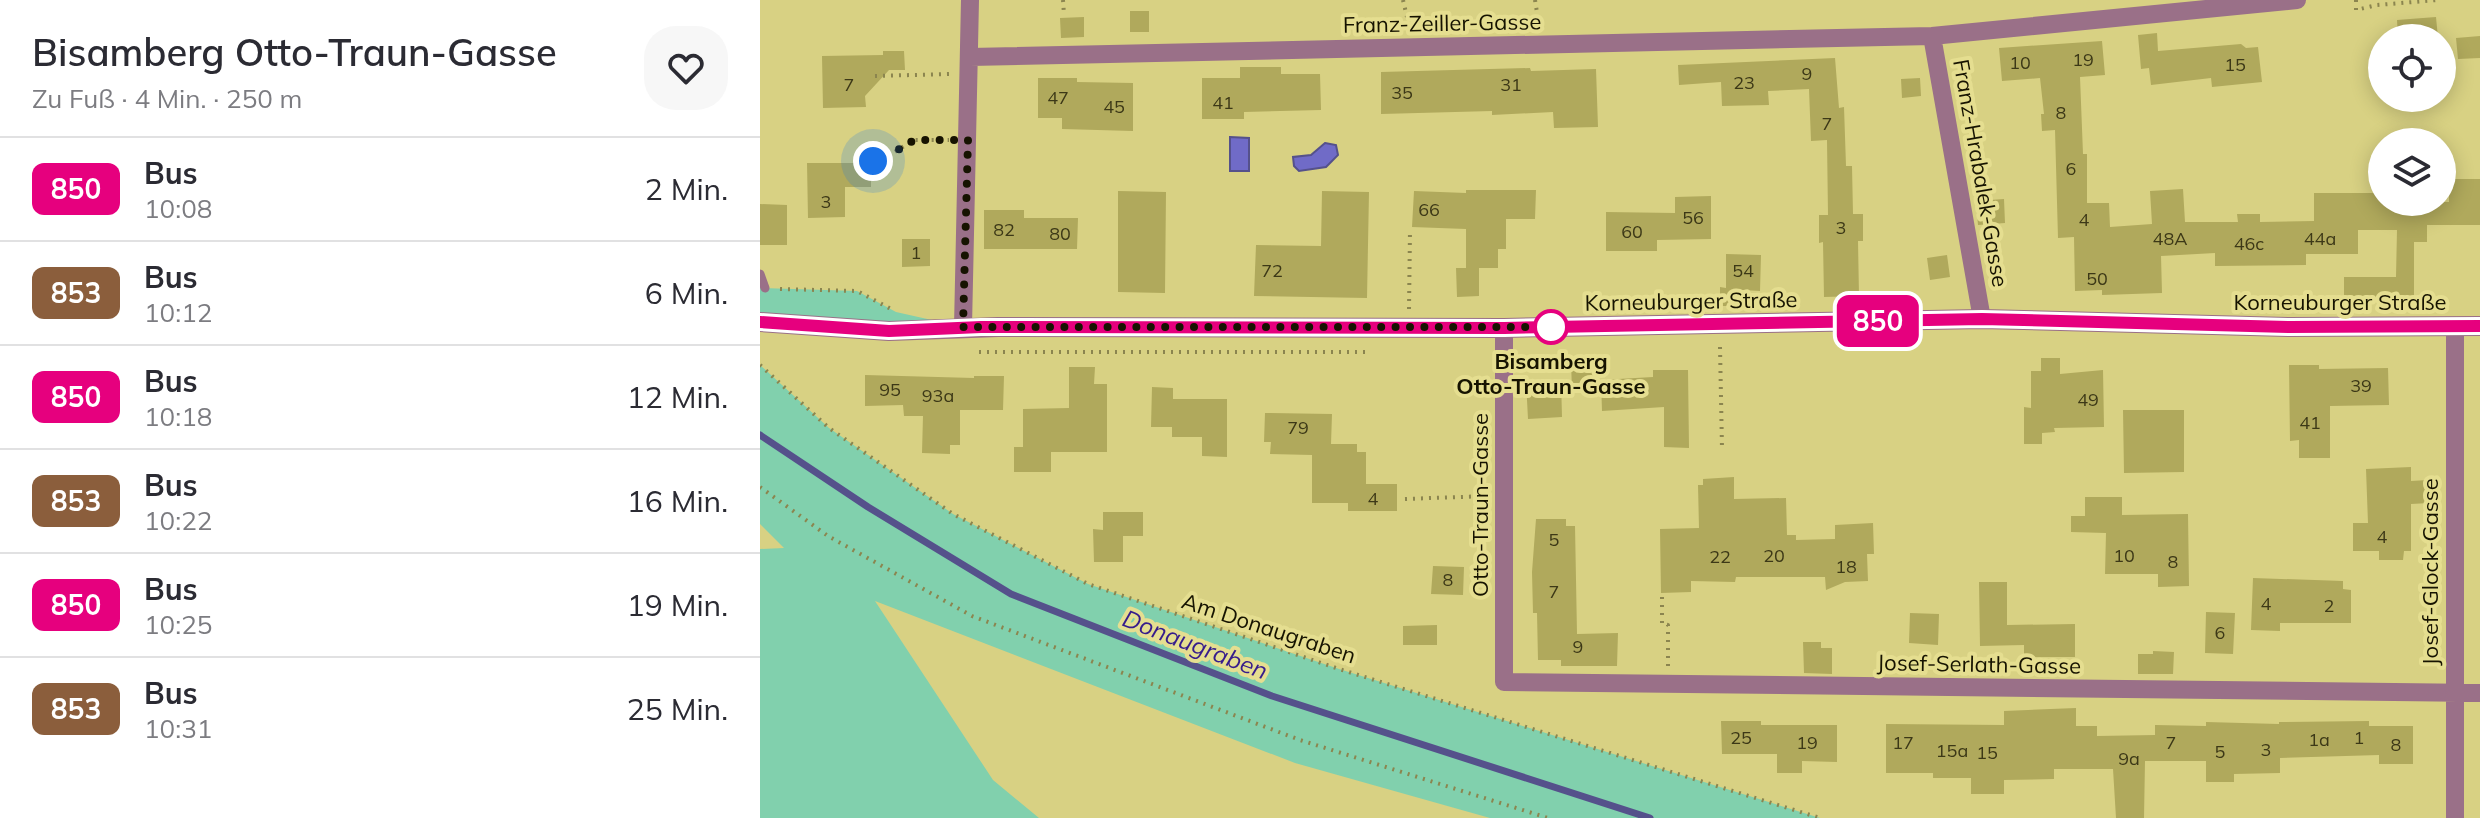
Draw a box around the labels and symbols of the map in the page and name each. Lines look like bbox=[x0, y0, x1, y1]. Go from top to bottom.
street label: Franz-Zeiller-Gasse bbox=[1343, 7, 1541, 39]
house number: 19 bbox=[2072, 48, 2094, 71]
house number: 10 bbox=[2009, 51, 2031, 74]
house number: 15 bbox=[2224, 53, 2246, 76]
street label: Franz-Hrabalek-Gasse bbox=[1947, 57, 2015, 289]
house number: 9 bbox=[1802, 62, 1812, 85]
house number: 23 bbox=[1733, 71, 1755, 94]
house number: 7 bbox=[844, 73, 854, 96]
house number: 31 bbox=[1500, 73, 1522, 96]
house number: 35 bbox=[1391, 81, 1413, 104]
house number: 47 bbox=[1047, 86, 1069, 109]
house number: 41 bbox=[1212, 91, 1234, 114]
house number: 45 bbox=[1103, 95, 1125, 118]
house number: 8 bbox=[2056, 101, 2066, 124]
house number: 7 bbox=[1822, 112, 1832, 135]
your location bbox=[853, 141, 893, 181]
house number: 6 bbox=[2066, 157, 2076, 180]
house number: 3 bbox=[821, 190, 831, 213]
house number: 66 bbox=[1418, 198, 1440, 221]
house number: 56 bbox=[1682, 206, 1704, 229]
house number: 4 bbox=[2079, 208, 2090, 231]
house number: 3 bbox=[1836, 216, 1846, 239]
house number: 82 bbox=[993, 218, 1015, 241]
house number: 60 bbox=[1621, 220, 1643, 243]
house number: 80 bbox=[1049, 222, 1071, 245]
house number: 48A bbox=[2153, 227, 2187, 250]
house number: 44a bbox=[2304, 227, 2336, 250]
house number: 46c bbox=[2234, 232, 2264, 255]
house number: 1 bbox=[911, 241, 921, 264]
house number: 72 bbox=[1261, 259, 1283, 282]
house number: 54 bbox=[1732, 259, 1754, 282]
house number: 50 bbox=[2086, 267, 2108, 290]
street label: Korneuburger Straße bbox=[1584, 285, 1798, 317]
street label: Korneuburger Straße bbox=[2234, 288, 2446, 316]
line badge: 850 bbox=[1832, 295, 1924, 347]
marker: Bisamberg Otto-Traun-Gasse bbox=[1534, 310, 1568, 344]
place label: Bisamberg Otto-Traun-Gasse bbox=[1456, 347, 1646, 400]
house number: 39 bbox=[2350, 374, 2372, 397]
house number: 95 bbox=[879, 378, 901, 401]
house number: 93a bbox=[922, 384, 954, 407]
house number: 49 bbox=[2077, 388, 2099, 411]
house number: 41 bbox=[2299, 411, 2321, 434]
street label: Otto-Traun-Gasse bbox=[1466, 413, 1494, 597]
house number: 79 bbox=[1287, 416, 1309, 439]
street label: Josef-Glock-Gasse bbox=[2416, 478, 2444, 666]
house number: 4 bbox=[1368, 487, 1379, 510]
house number: 4 bbox=[2377, 525, 2388, 548]
house number: 5 bbox=[1549, 528, 1560, 551]
house number: 20 bbox=[1763, 544, 1785, 567]
house number: 10 bbox=[2113, 544, 2135, 567]
house number: 22 bbox=[1709, 545, 1731, 568]
house number: 8 bbox=[2168, 550, 2178, 573]
house number: 18 bbox=[1835, 555, 1857, 578]
house number: 8 bbox=[1443, 568, 1453, 591]
house number: 7 bbox=[1549, 580, 1559, 603]
street label: Am Donaugraben bbox=[1179, 587, 1359, 669]
house number: 4 bbox=[2261, 592, 2272, 615]
house number: 2 bbox=[2324, 594, 2334, 617]
water label: Donaugraben bbox=[1118, 604, 1272, 686]
house number: 6 bbox=[2215, 621, 2225, 644]
house number: 9 bbox=[1573, 635, 1583, 658]
street label: Josef-Serlath-Gasse bbox=[1877, 648, 2081, 680]
house number: 25 bbox=[1730, 726, 1752, 749]
house number: 1 bbox=[2354, 726, 2364, 749]
house number: 1a bbox=[2308, 728, 2330, 751]
house number: 19 bbox=[1796, 731, 1818, 754]
house number: 17 bbox=[1892, 731, 1914, 754]
house number: 7 bbox=[2166, 731, 2176, 754]
house number: 8 bbox=[2391, 733, 2401, 756]
house number: 3 bbox=[2261, 738, 2271, 761]
house number: 15a bbox=[1936, 739, 1968, 762]
house number: 5 bbox=[2215, 740, 2226, 763]
house number: 15 bbox=[1976, 741, 1998, 764]
house number: 9a bbox=[2118, 747, 2140, 770]

